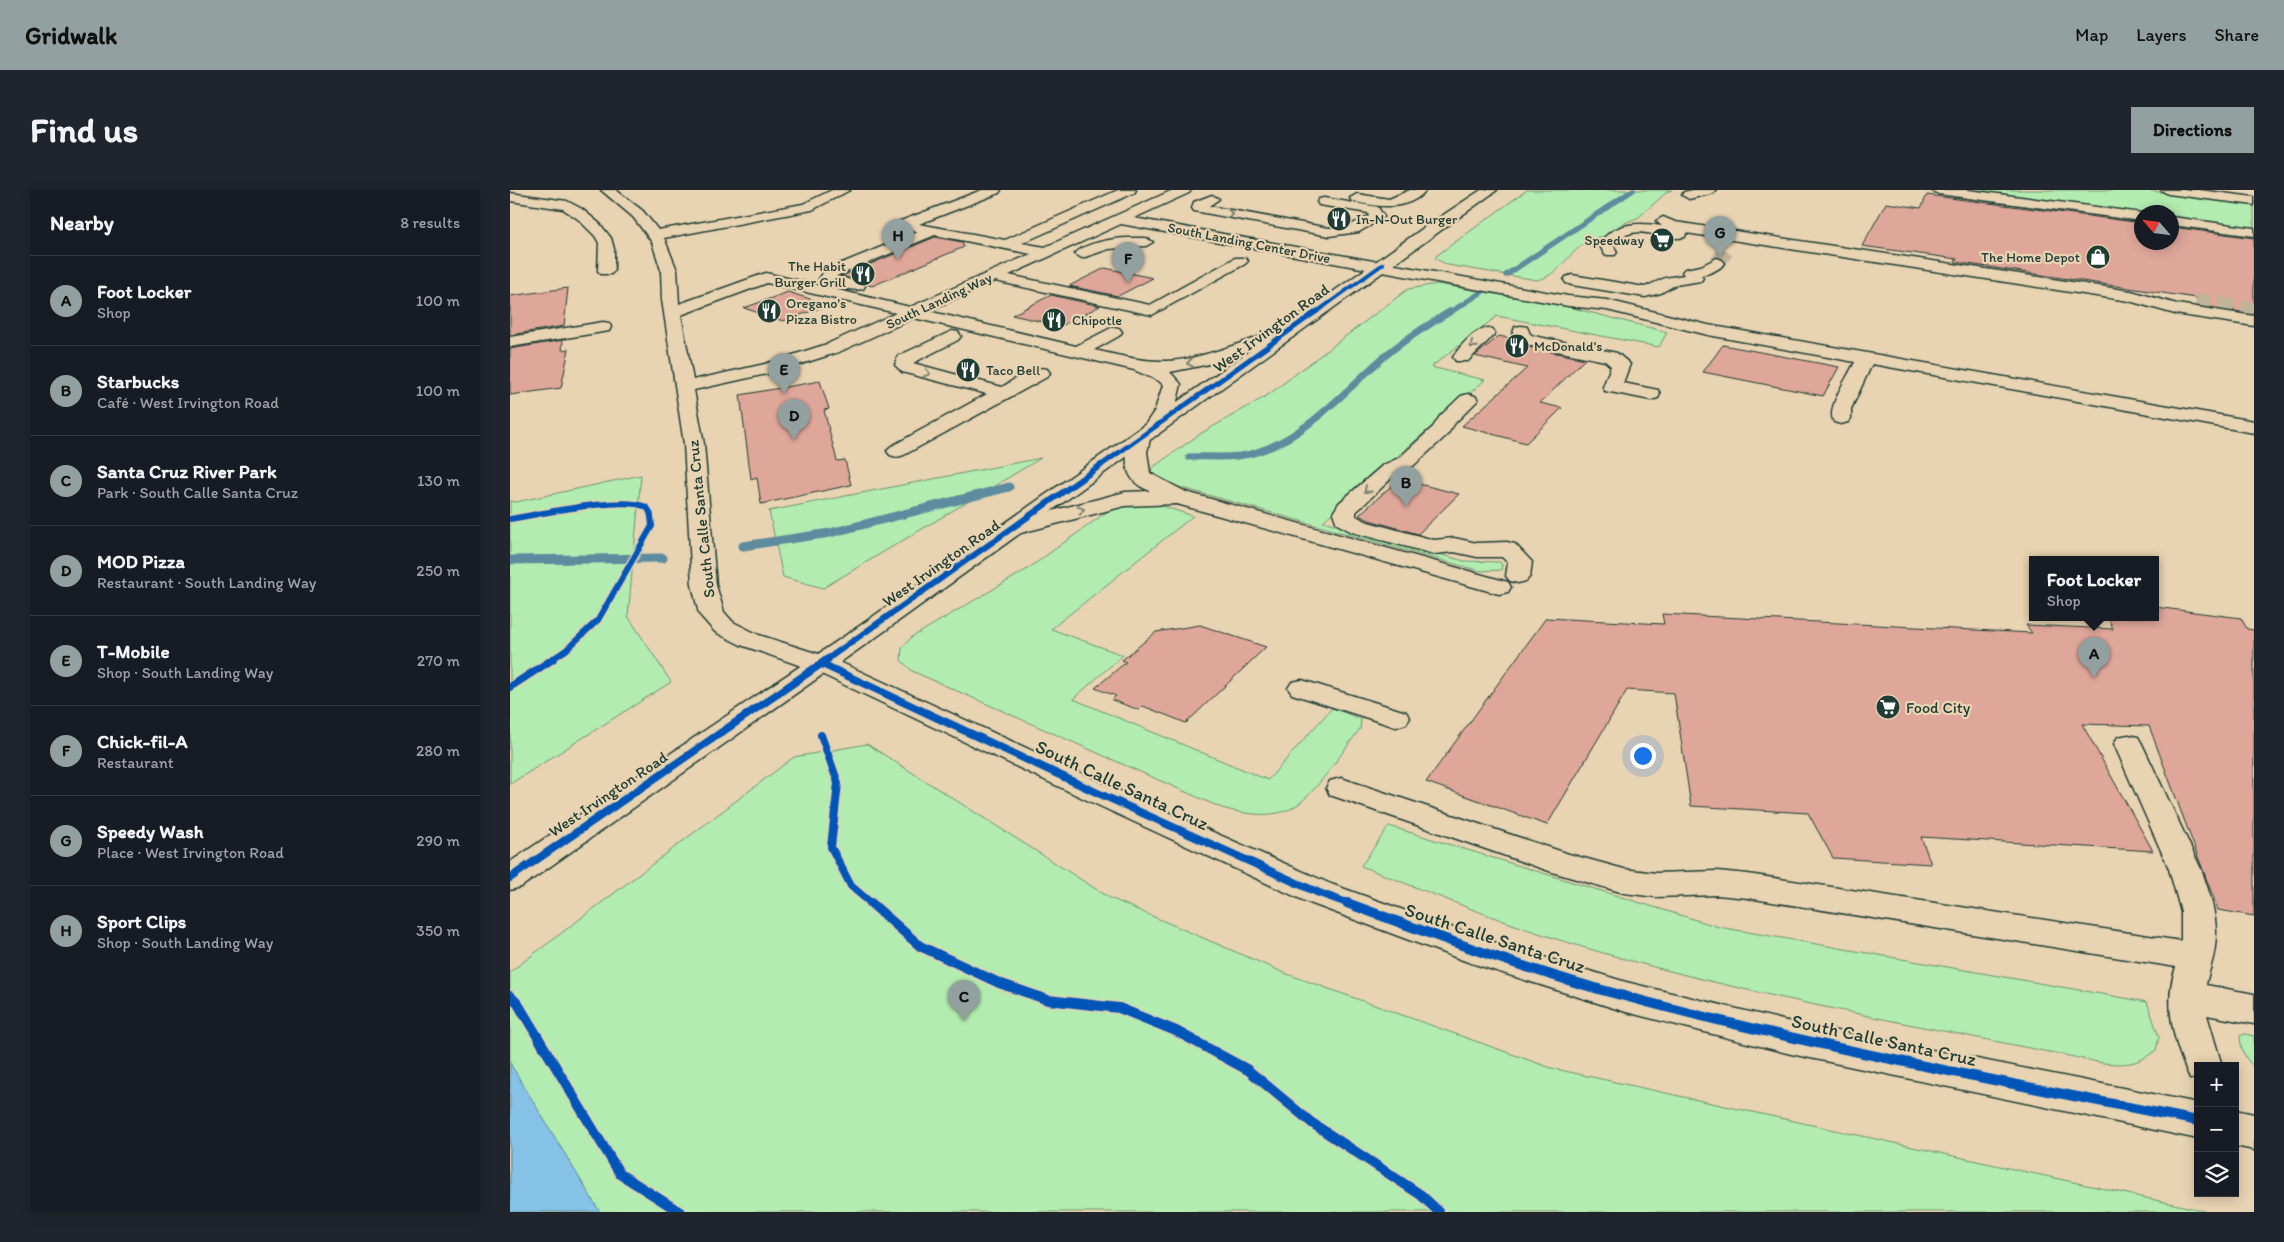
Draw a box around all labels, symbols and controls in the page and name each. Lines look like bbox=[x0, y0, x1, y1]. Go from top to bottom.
text: Gridwalk bbox=[25, 21, 117, 50]
text: Map bbox=[2075, 24, 2108, 46]
text: Layers bbox=[2136, 24, 2186, 46]
text: Share bbox=[2214, 24, 2259, 46]
button: Directions bbox=[2131, 107, 2254, 153]
text: Find us bbox=[30, 109, 138, 151]
north arrow bbox=[2134, 205, 2179, 250]
restaurant icon: In-N-Out Burger bbox=[1326, 206, 1352, 232]
one-way arrow bbox=[1226, 209, 1234, 219]
text: Nearby bbox=[50, 210, 114, 235]
place label: In-N-Out Burger bbox=[1356, 211, 1458, 228]
text: 8 results bbox=[400, 213, 460, 232]
pin: G bbox=[1704, 216, 1736, 257]
pin: H bbox=[882, 219, 914, 260]
street label: South Landing Center Drive bbox=[1166, 219, 1332, 267]
supermarket icon: Speedway bbox=[1649, 227, 1675, 253]
place label: Speedway bbox=[1585, 232, 1644, 249]
pin: F bbox=[1112, 242, 1144, 283]
shop icon: The Home Depot bbox=[2085, 244, 2111, 270]
place label: The Home Depot bbox=[1981, 249, 2080, 266]
place label: The Habit Burger Grill bbox=[774, 258, 846, 291]
restaurant icon: The Habit Burger Grill bbox=[850, 261, 876, 287]
street label: South Landing Way bbox=[883, 269, 995, 333]
street label: West Irvington Road bbox=[1209, 279, 1333, 377]
text: Foot Locker bbox=[97, 280, 191, 303]
text: A bbox=[61, 291, 71, 310]
text: 100 m bbox=[416, 291, 460, 310]
place label: Oregano's Pizza Bistro bbox=[786, 295, 857, 328]
restaurant icon: Oregano's Pizza Bistro bbox=[756, 298, 782, 324]
text: Shop bbox=[97, 303, 131, 322]
restaurant icon: Chipotle bbox=[1041, 307, 1067, 333]
place label: Chipotle bbox=[1072, 312, 1122, 329]
restaurant icon: McDonald's bbox=[1504, 333, 1530, 359]
place label: McDonald's bbox=[1534, 338, 1603, 355]
one-way arrow bbox=[1470, 339, 1479, 348]
pin: E bbox=[768, 353, 800, 394]
restaurant icon: Taco Bell bbox=[955, 357, 981, 383]
one-way arrow bbox=[1186, 357, 1195, 368]
place label: Taco Bell bbox=[986, 362, 1040, 379]
one-way arrow bbox=[922, 367, 931, 378]
text: Starbucks bbox=[97, 370, 179, 393]
text: B bbox=[61, 381, 71, 400]
text: 100 m bbox=[416, 381, 460, 400]
text: Café · West Irvington Road bbox=[97, 393, 279, 412]
pin: D bbox=[778, 399, 810, 440]
street label: South Calle Santa Cruz bbox=[683, 438, 719, 599]
text: Santa Cruz River Park bbox=[97, 460, 277, 483]
pin: B bbox=[1390, 466, 1422, 507]
text: C bbox=[61, 471, 71, 490]
text: 130 m bbox=[417, 471, 460, 490]
text: Park · South Calle Santa Cruz bbox=[97, 483, 298, 502]
one-way arrow bbox=[1363, 484, 1372, 493]
one-way arrow bbox=[1076, 505, 1085, 516]
street label: West Irvington Road bbox=[879, 515, 1004, 611]
text: MOD Pizza bbox=[97, 550, 185, 573]
popup bbox=[2029, 556, 2159, 621]
text: D bbox=[61, 561, 71, 580]
text: 250 m bbox=[416, 561, 460, 580]
text: Foot Locker bbox=[2047, 568, 2141, 591]
text: Restaurant · South Landing Way bbox=[97, 573, 316, 592]
text: Shop bbox=[2047, 591, 2081, 610]
pin: A bbox=[2078, 637, 2110, 678]
text: T-Mobile bbox=[97, 640, 170, 663]
text: E bbox=[62, 651, 70, 670]
text: 270 m bbox=[417, 651, 460, 670]
text: Shop · South Landing Way bbox=[97, 663, 273, 682]
supermarket icon: Food City bbox=[1875, 694, 1901, 720]
place label: Food City bbox=[1906, 698, 1971, 717]
text: Chick-fil-A bbox=[97, 730, 188, 753]
street label: South Calle Santa Cruz bbox=[1032, 735, 1212, 835]
text: F bbox=[62, 741, 70, 760]
text: 280 m bbox=[416, 741, 460, 760]
your location bbox=[1630, 743, 1656, 769]
street label: West Irvington Road bbox=[545, 747, 671, 841]
text: Restaurant bbox=[97, 753, 174, 772]
text: Speedy Wash bbox=[97, 820, 204, 843]
text: G bbox=[60, 831, 72, 850]
text: 290 m bbox=[416, 831, 460, 850]
text: Place · West Irvington Road bbox=[97, 843, 284, 862]
street label: South Calle Santa Cruz bbox=[1402, 898, 1588, 978]
text: Sport Clips bbox=[97, 910, 186, 933]
text: H bbox=[60, 921, 72, 940]
text: 350 m bbox=[416, 921, 460, 940]
text: Shop · South Landing Way bbox=[97, 933, 273, 952]
pin: C bbox=[948, 980, 980, 1021]
street label: South Calle Santa Cruz bbox=[1790, 1009, 1979, 1071]
map controls bbox=[2194, 1062, 2239, 1197]
button: + bbox=[2194, 1062, 2239, 1107]
button: − bbox=[2194, 1107, 2239, 1152]
button: layers bbox=[2194, 1152, 2239, 1197]

